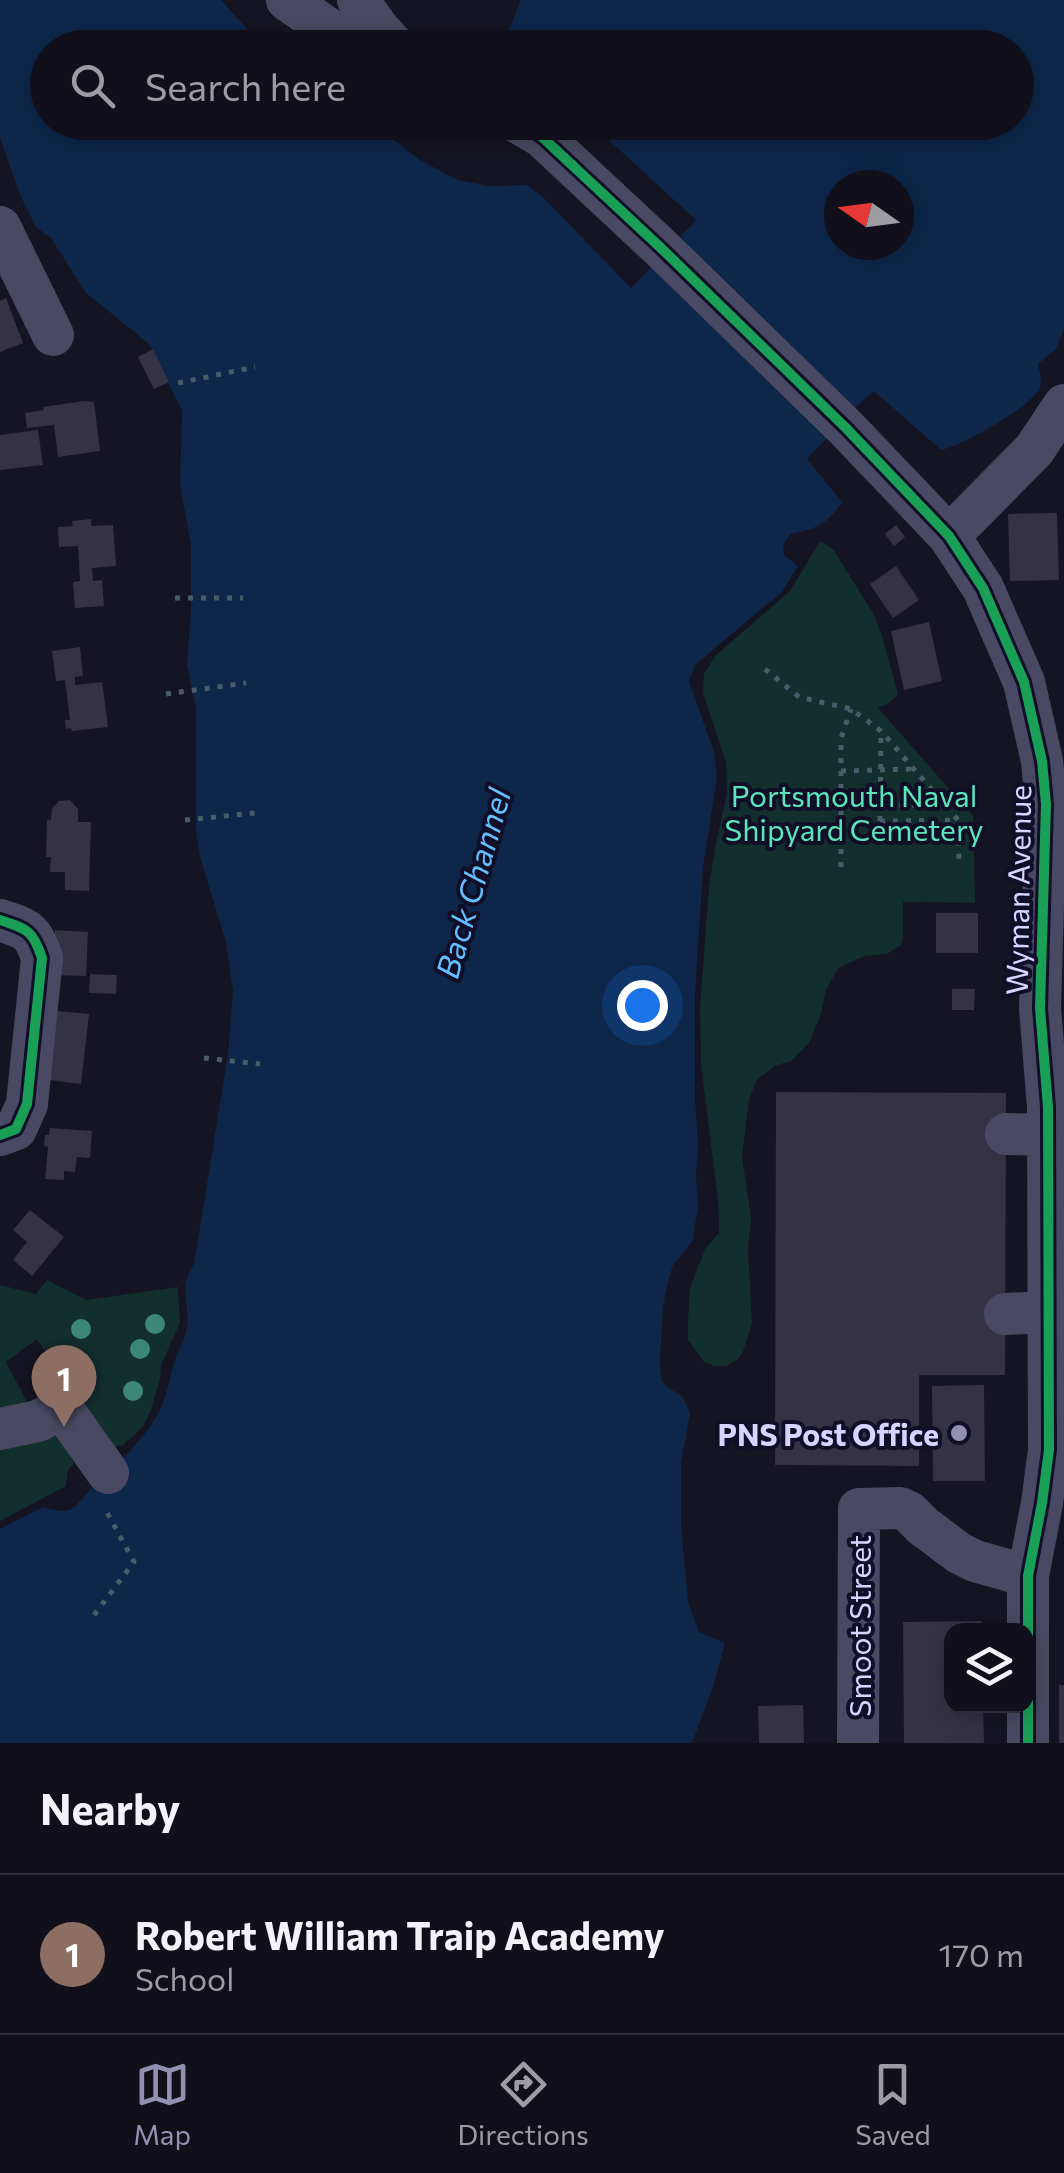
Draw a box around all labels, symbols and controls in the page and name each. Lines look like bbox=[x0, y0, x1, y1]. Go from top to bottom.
search box bbox=[30, 30, 1034, 140]
icon: search bbox=[65, 58, 120, 113]
text: Search here bbox=[145, 62, 346, 109]
north arrow bbox=[824, 170, 914, 260]
park label: Portsmouth Naval Shipyard Cemetery bbox=[725, 776, 983, 847]
water label: Back Channel bbox=[426, 783, 518, 982]
street label: Wyman Avenue bbox=[997, 785, 1037, 995]
your location bbox=[617, 980, 668, 1031]
pin: 1 bbox=[32, 1344, 96, 1427]
place label: PNS Post Office bbox=[718, 1415, 939, 1452]
marker: PNS Post Office bbox=[948, 1422, 970, 1444]
street label: Smoot Street bbox=[840, 1535, 877, 1717]
map controls bbox=[944, 1623, 1034, 1713]
button: layers bbox=[944, 1623, 1034, 1713]
text: Nearby bbox=[40, 1782, 180, 1834]
text: Robert William Traip Academy bbox=[135, 1911, 665, 1958]
text: 1 bbox=[65, 1934, 80, 1974]
text: 170 m bbox=[939, 1934, 1024, 1974]
text: School bbox=[135, 1958, 234, 1998]
tab: Map bbox=[133, 2057, 191, 2151]
tab: Directions bbox=[457, 2057, 589, 2151]
tab: Saved bbox=[855, 2057, 931, 2151]

